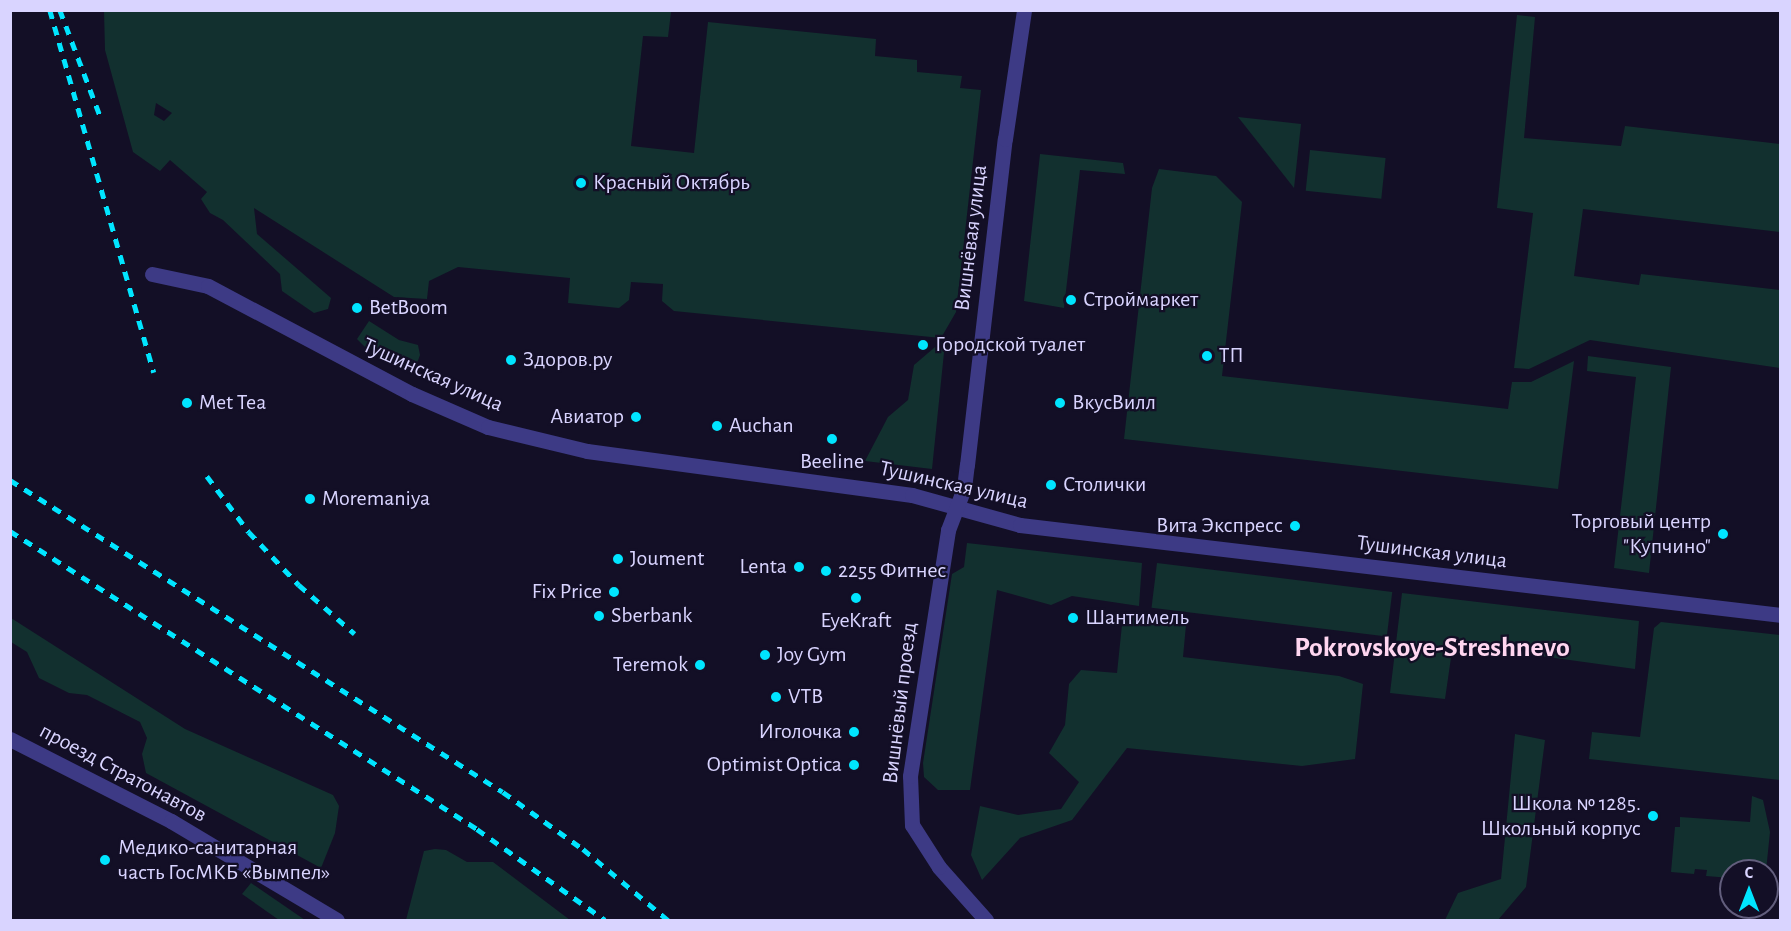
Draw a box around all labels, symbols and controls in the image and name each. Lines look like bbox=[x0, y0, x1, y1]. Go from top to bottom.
street label: Вишнёвая улица bbox=[949, 163, 993, 313]
place label: Красный Октябрь bbox=[593, 170, 750, 196]
marker: Красный Октябрь bbox=[574, 176, 588, 190]
place label: Строймаркет bbox=[1083, 287, 1198, 313]
marker: Строймаркет bbox=[1064, 293, 1078, 307]
place label: BetBoom bbox=[369, 295, 448, 321]
marker: BetBoom bbox=[350, 301, 364, 315]
street label: Тушинская улица bbox=[359, 332, 507, 418]
place label: Городской туалет bbox=[935, 332, 1085, 358]
marker: Городской туалет bbox=[916, 338, 930, 352]
place label: ТП bbox=[1219, 343, 1244, 369]
place label: Здоров.ру bbox=[523, 347, 612, 373]
marker: ТП bbox=[1200, 349, 1214, 363]
marker: Здоров.ру bbox=[504, 353, 518, 367]
place label: Met Tea bbox=[199, 390, 266, 416]
place label: ВкусВилл bbox=[1072, 390, 1156, 416]
marker: Met Tea bbox=[180, 396, 194, 410]
marker: ВкусВилл bbox=[1053, 396, 1067, 410]
place label: Авиатор bbox=[550, 404, 624, 430]
marker: Авиатор bbox=[629, 410, 643, 424]
place label: Auchan bbox=[729, 413, 794, 439]
marker: Auchan bbox=[710, 419, 724, 433]
marker: Beeline bbox=[825, 432, 839, 446]
place label: Beeline bbox=[800, 449, 864, 475]
street label: Тушинская улица bbox=[877, 455, 1031, 515]
place label: Столички bbox=[1063, 472, 1146, 498]
marker: Столички bbox=[1044, 478, 1058, 492]
place label: Moremaniya bbox=[322, 486, 430, 512]
marker: Moremaniya bbox=[303, 492, 317, 506]
place label: Торговый центр "Купчино" bbox=[1572, 508, 1711, 560]
place label: Вита Экспресс bbox=[1156, 513, 1283, 539]
marker: Вита Экспресс bbox=[1288, 519, 1302, 533]
marker: Торговый центр "Купчино" bbox=[1716, 527, 1730, 541]
street label: Тушинская улица bbox=[1355, 530, 1509, 574]
place label: Joument bbox=[630, 546, 704, 572]
marker: Joument bbox=[611, 552, 625, 566]
place label: Lenta bbox=[739, 554, 787, 580]
place label: 2255 Фитнес bbox=[838, 558, 946, 584]
marker: Lenta bbox=[792, 560, 806, 574]
marker: 2255 Фитнес bbox=[819, 564, 833, 578]
place label: Fix Price bbox=[532, 579, 602, 605]
marker: Fix Price bbox=[607, 585, 621, 599]
marker: EyeKraft bbox=[849, 591, 863, 605]
place label: Sberbank bbox=[611, 603, 692, 629]
place label: Шантимель bbox=[1085, 605, 1189, 631]
place label: EyeKraft bbox=[821, 608, 891, 634]
marker: Sberbank bbox=[592, 609, 606, 623]
marker: Шантимель bbox=[1066, 611, 1080, 625]
street label: Вишнёвый проезд bbox=[877, 621, 923, 785]
district label: Pokrovskoye-Streshnevo bbox=[1294, 631, 1570, 665]
place label: Joy Gym bbox=[777, 642, 847, 668]
marker: Joy Gym bbox=[758, 648, 772, 662]
place label: Teremok bbox=[613, 652, 688, 678]
marker: Teremok bbox=[693, 658, 707, 672]
place label: VTB bbox=[788, 684, 823, 710]
marker: VTB bbox=[769, 690, 783, 704]
street label: проезд Стратонавтов bbox=[35, 718, 211, 828]
place label: Иголочка bbox=[758, 719, 842, 745]
marker: Иголочка bbox=[847, 725, 861, 739]
place label: Optimist Optica bbox=[707, 752, 842, 778]
marker: Optimist Optica bbox=[847, 758, 861, 772]
place label: Школа № 1285. Школьный корпус bbox=[1481, 790, 1641, 842]
marker: Школа № 1285. Школьный корпус bbox=[1646, 809, 1660, 823]
place label: Медико-санитарная часть ГосМКБ «Вымпел» bbox=[118, 834, 330, 885]
marker: Медико-санитарная часть ГосМКБ «Вымпел» bbox=[96, 851, 114, 869]
north arrow bbox=[1719, 859, 1779, 919]
text: С bbox=[1745, 865, 1753, 881]

